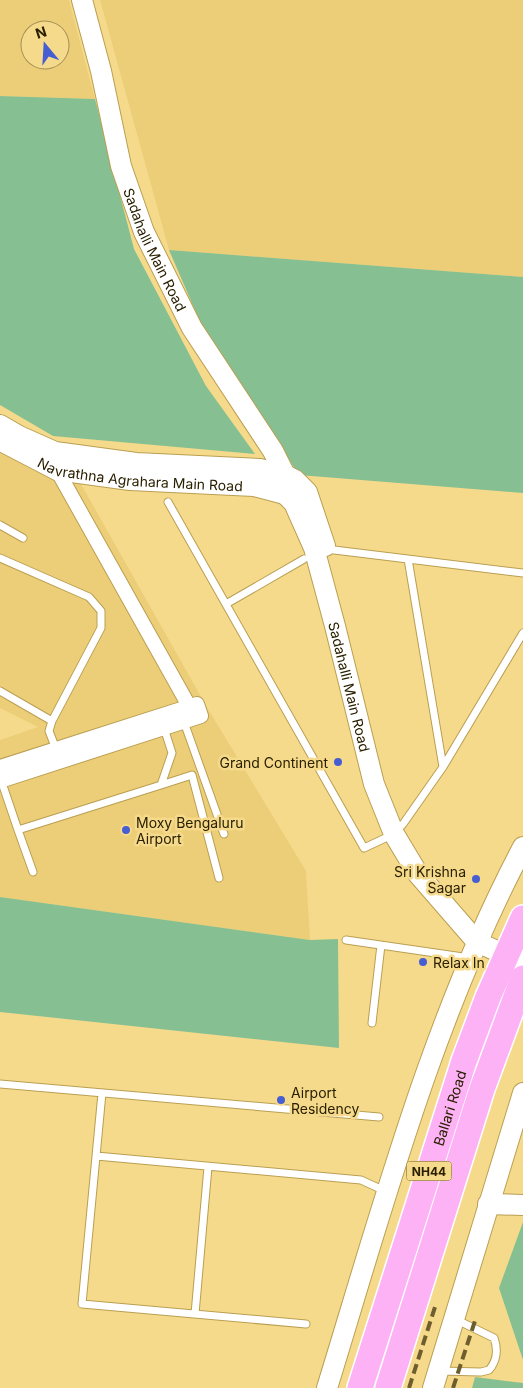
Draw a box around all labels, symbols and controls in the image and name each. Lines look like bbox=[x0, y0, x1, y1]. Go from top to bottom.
north arrow bbox=[20, 20, 70, 70]
text: N bbox=[33, 22, 49, 42]
street label: Sadahalli Main Road bbox=[121, 186, 191, 314]
street label: Navrathna Agrahara Main Road bbox=[35, 453, 243, 494]
street label: Sadahalli Main Road bbox=[326, 620, 374, 753]
place label: Grand Continent bbox=[219, 754, 328, 771]
marker: Grand Continent bbox=[332, 756, 344, 768]
place label: Moxy Bengaluru Airport bbox=[136, 814, 243, 847]
marker: Moxy Bengaluru Airport bbox=[120, 824, 132, 836]
place label: Sri Krishna Sagar bbox=[394, 863, 466, 896]
marker: Sri Krishna Sagar bbox=[470, 873, 482, 885]
place label: Relax In bbox=[433, 954, 485, 971]
marker: Relax In bbox=[417, 956, 429, 968]
street label: Ballari Road bbox=[429, 1068, 469, 1148]
place label: Airport Residency bbox=[291, 1084, 359, 1117]
marker: Airport Residency bbox=[275, 1094, 287, 1106]
road number: NH44 bbox=[406, 1162, 452, 1180]

